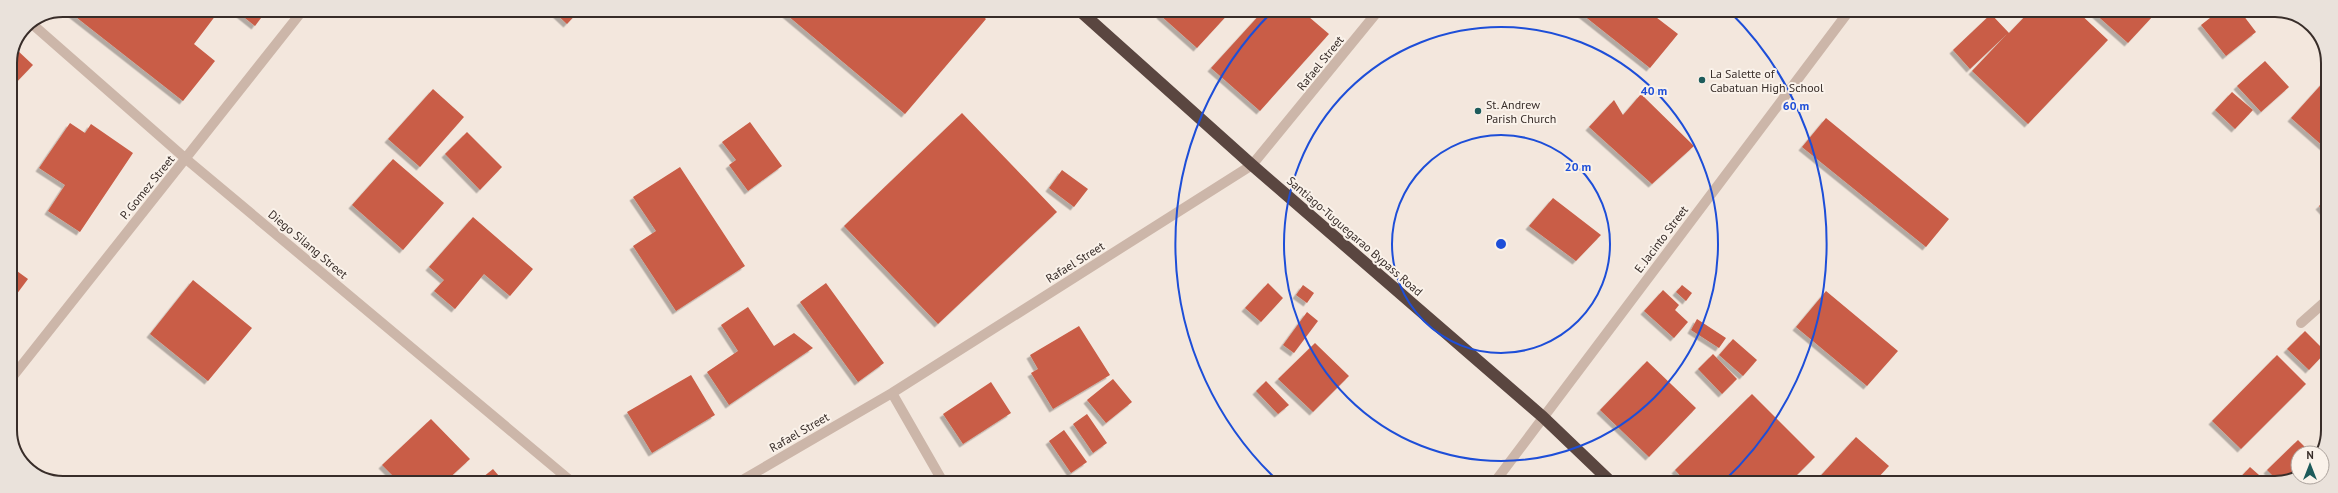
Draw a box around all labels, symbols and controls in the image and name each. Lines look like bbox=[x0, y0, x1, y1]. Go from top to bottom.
street label: Rafael Street bbox=[1293, 33, 1347, 93]
place label: La Salette of Cabatuan High School bbox=[1710, 66, 1824, 95]
marker: La Salette of Cabatuan High School bbox=[1697, 75, 1707, 85]
text: 40 m bbox=[1641, 83, 1667, 98]
place label: St. Andrew Parish Church bbox=[1486, 97, 1556, 126]
text: 60 m bbox=[1783, 98, 1809, 113]
marker: St. Andrew Parish Church bbox=[1473, 106, 1483, 116]
street label: P. Gomez Street bbox=[117, 152, 177, 222]
text: 20 m bbox=[1565, 159, 1591, 174]
street label: Santiago-Tuguegarao Bypass Road bbox=[1284, 173, 1426, 299]
street label: E. Jacinto Street bbox=[1631, 202, 1691, 276]
street label: Diego Silang Street bbox=[265, 206, 351, 282]
centre of rings bbox=[1494, 237, 1508, 251]
street label: Rafael Street bbox=[1043, 238, 1107, 286]
street label: Rafael Street bbox=[767, 409, 831, 455]
north arrow bbox=[2290, 445, 2330, 485]
text: N bbox=[2306, 448, 2314, 462]

